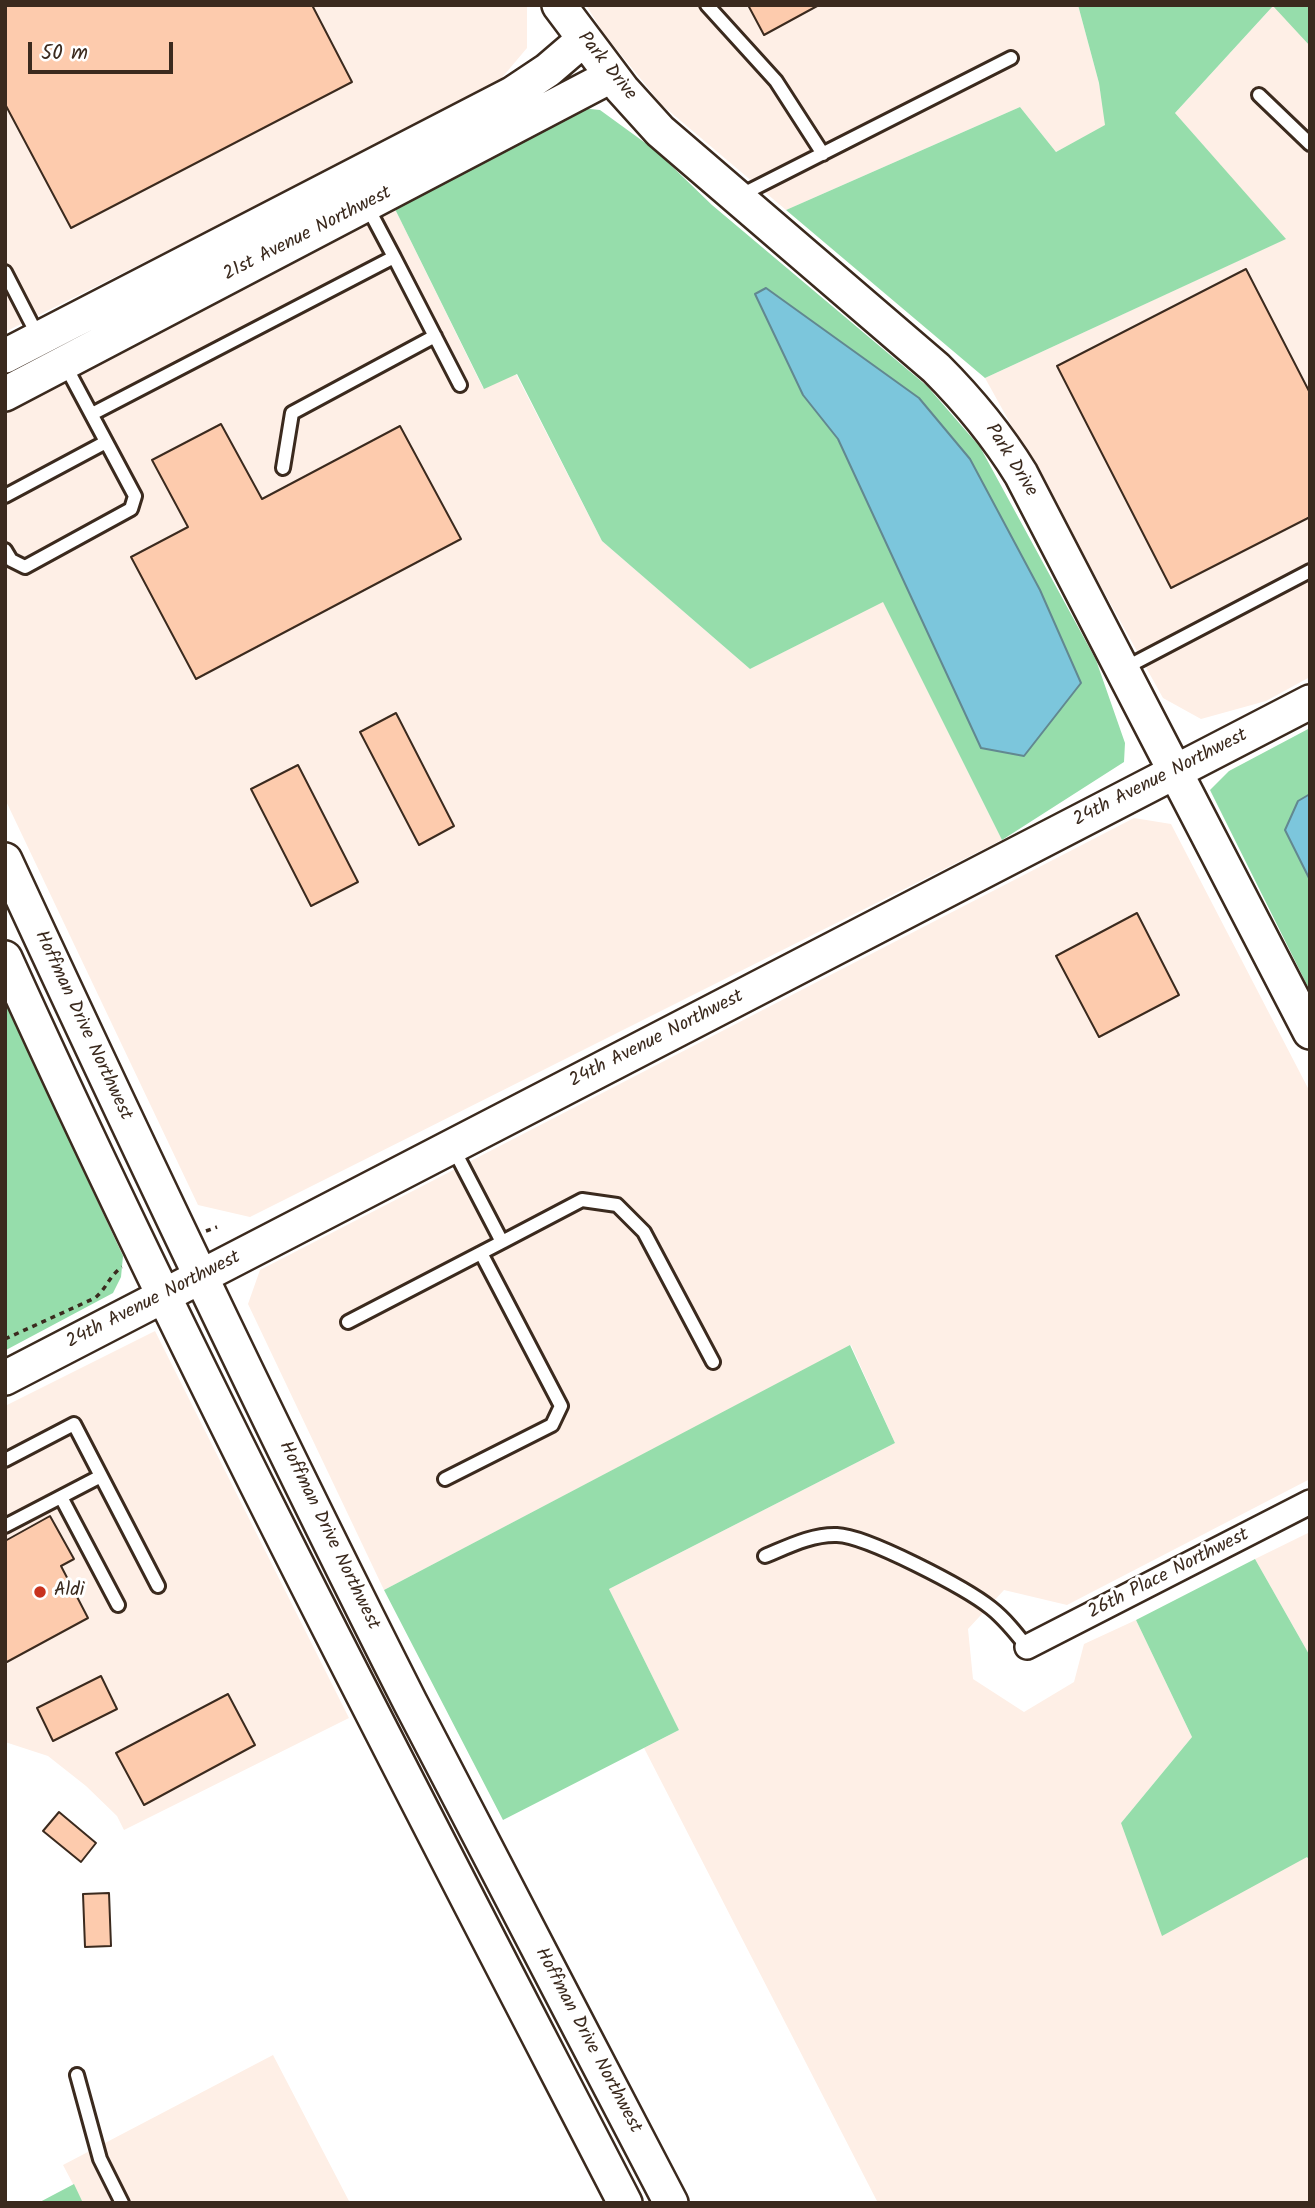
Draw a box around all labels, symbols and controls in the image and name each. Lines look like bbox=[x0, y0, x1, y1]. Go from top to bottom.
scale bar bbox=[32, 28, 177, 72]
street label: Park Drive bbox=[571, 28, 641, 106]
text: 50 m bbox=[41, 37, 88, 70]
street label: 21st Avenue Northwest bbox=[220, 183, 396, 287]
street label: Park Drive bbox=[979, 420, 1041, 502]
street label: 24th Avenue Northwest bbox=[1070, 725, 1252, 833]
street label: Hoffman Drive Northwest bbox=[28, 927, 136, 1125]
street label: 24th Avenue Northwest bbox=[566, 986, 748, 1094]
street label: 24th Avenue Northwest bbox=[63, 1247, 245, 1355]
street label: Hoffman Drive Northwest bbox=[272, 1438, 384, 1634]
street label: 26th Place Northwest bbox=[1085, 1525, 1253, 1625]
place label: Aldi bbox=[54, 1581, 84, 1603]
marker: Aldi bbox=[32, 1584, 48, 1600]
street label: Hoffman Drive Northwest bbox=[528, 1944, 646, 2138]

